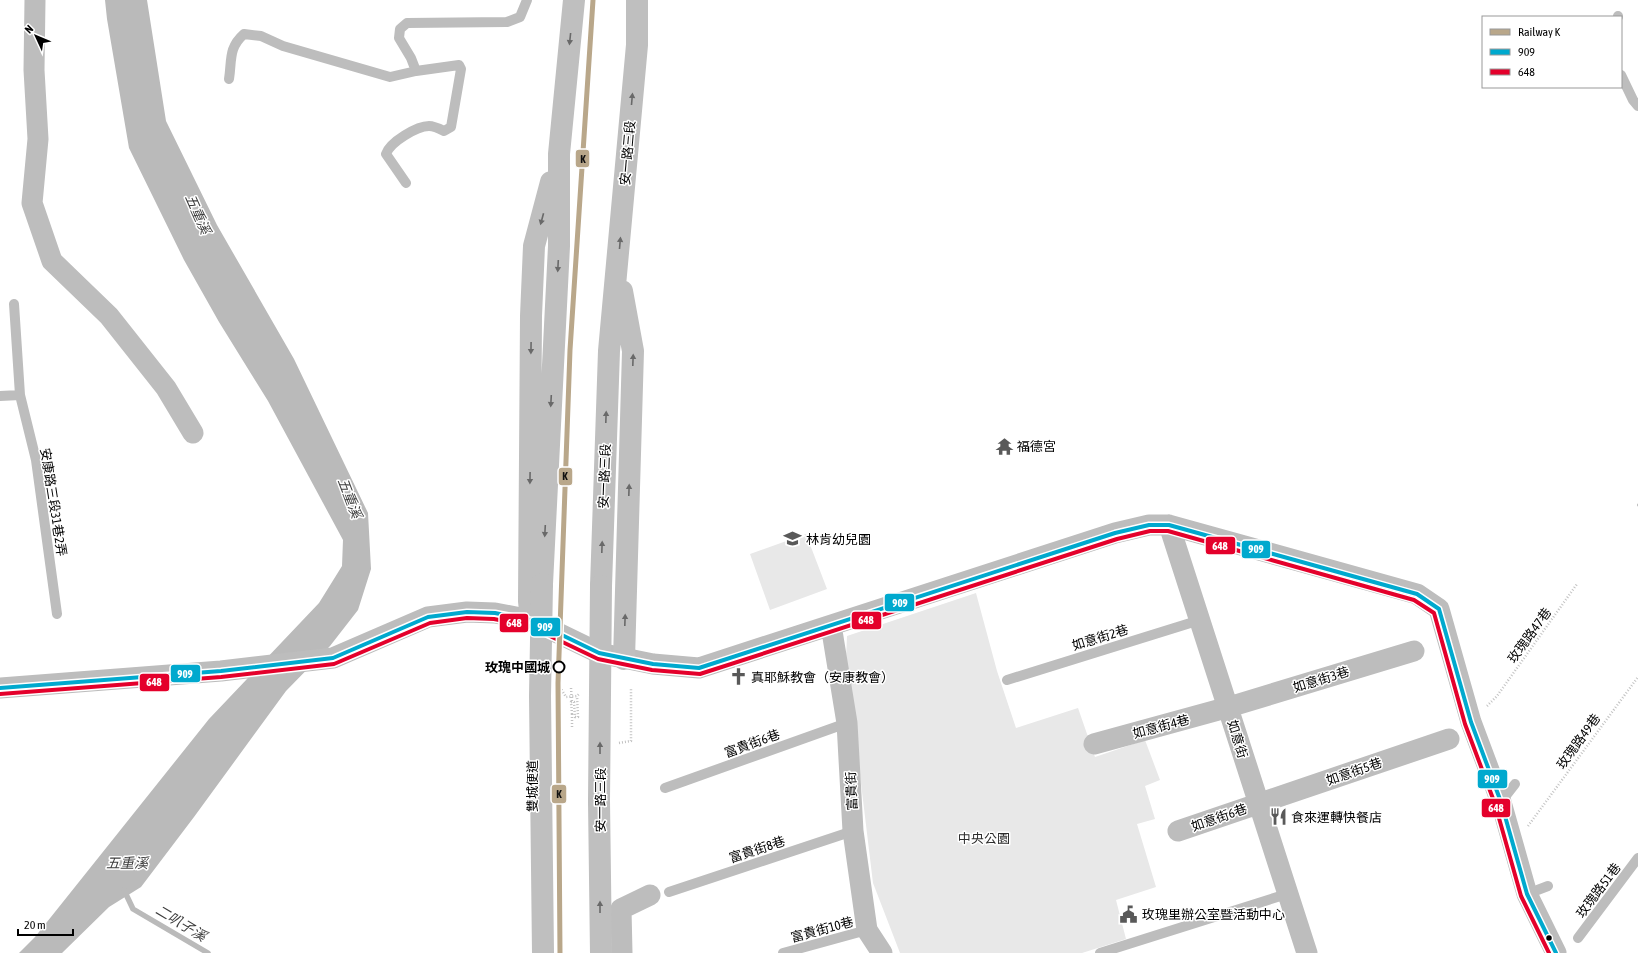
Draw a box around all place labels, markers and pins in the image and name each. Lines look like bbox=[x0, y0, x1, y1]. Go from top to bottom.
temple icon: 福德宮 bbox=[994, 436, 1014, 456]
place label: 福德宮 bbox=[1017, 439, 1056, 454]
school or university icon: 林肯幼兒園 bbox=[783, 529, 803, 549]
place label: 林肯幼兒園 bbox=[806, 532, 871, 547]
place label: 玫瑰中國城 bbox=[485, 660, 550, 675]
marker: 玫瑰中國城 bbox=[552, 660, 566, 674]
church icon: 真耶穌教會（安康教會） bbox=[728, 667, 748, 687]
place label: 真耶穌教會（安康教會） bbox=[751, 670, 894, 685]
restaurant icon: 食來運轉快餐店 bbox=[1268, 807, 1288, 827]
place label: 食來運轉快餐店 bbox=[1291, 810, 1382, 825]
public building icon: 玫瑰里辦公室暨活動中心 bbox=[1119, 904, 1139, 924]
place label: 玫瑰里辦公室暨活動中心 bbox=[1142, 907, 1285, 922]
unlabelled marker bbox=[1544, 933, 1554, 943]

